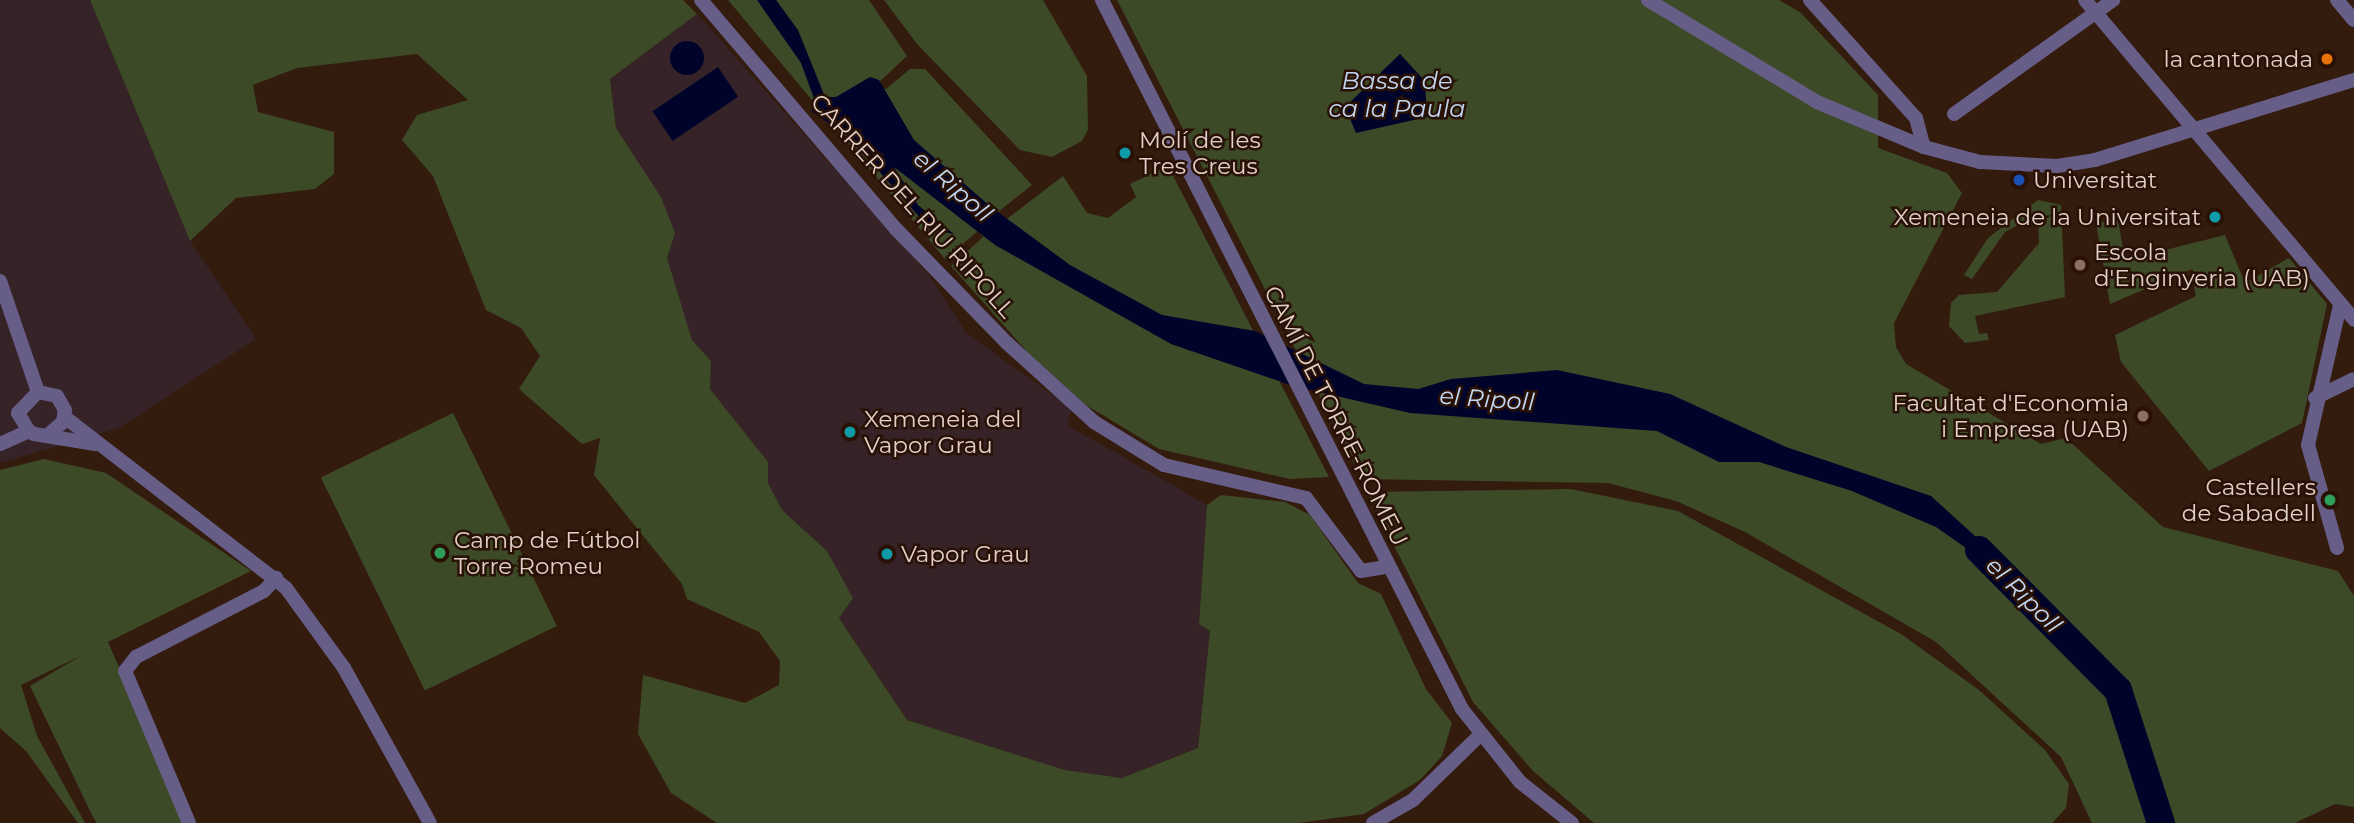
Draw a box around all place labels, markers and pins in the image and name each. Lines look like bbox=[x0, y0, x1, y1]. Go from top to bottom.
place label: la cantonada bbox=[2164, 45, 2313, 73]
marker: la cantonada bbox=[2319, 51, 2335, 67]
place label: Molí de les Tres Creus bbox=[1139, 126, 1261, 180]
marker: Molí de les Tres Creus bbox=[1117, 145, 1133, 161]
place label: Universitat bbox=[2033, 166, 2157, 194]
marker: Universitat bbox=[2011, 172, 2027, 188]
place label: Xemeneia de la Universitat bbox=[1894, 203, 2201, 231]
marker: Xemeneia de la Universitat bbox=[2207, 209, 2223, 225]
place label: Escola d'Enginyeria (UAB) bbox=[2094, 238, 2310, 292]
marker: Escola d'Enginyeria (UAB) bbox=[2072, 257, 2088, 273]
place label: Facultat d'Economia i Empresa (UAB) bbox=[1892, 389, 2129, 443]
place label: Xemeneia del Vapor Grau bbox=[864, 405, 1021, 459]
marker: Facultat d'Economia i Empresa (UAB) bbox=[2135, 408, 2151, 424]
marker: Xemeneia del Vapor Grau bbox=[842, 424, 858, 440]
place label: Castellers de Sabadell bbox=[2182, 473, 2316, 527]
marker: Castellers de Sabadell bbox=[2322, 492, 2338, 508]
place label: Camp de Fútbol Torre Romeu bbox=[454, 526, 640, 580]
place label: Vapor Grau bbox=[901, 540, 1030, 568]
marker: Camp de Fútbol Torre Romeu bbox=[432, 545, 448, 561]
marker: Vapor Grau bbox=[879, 546, 895, 562]

